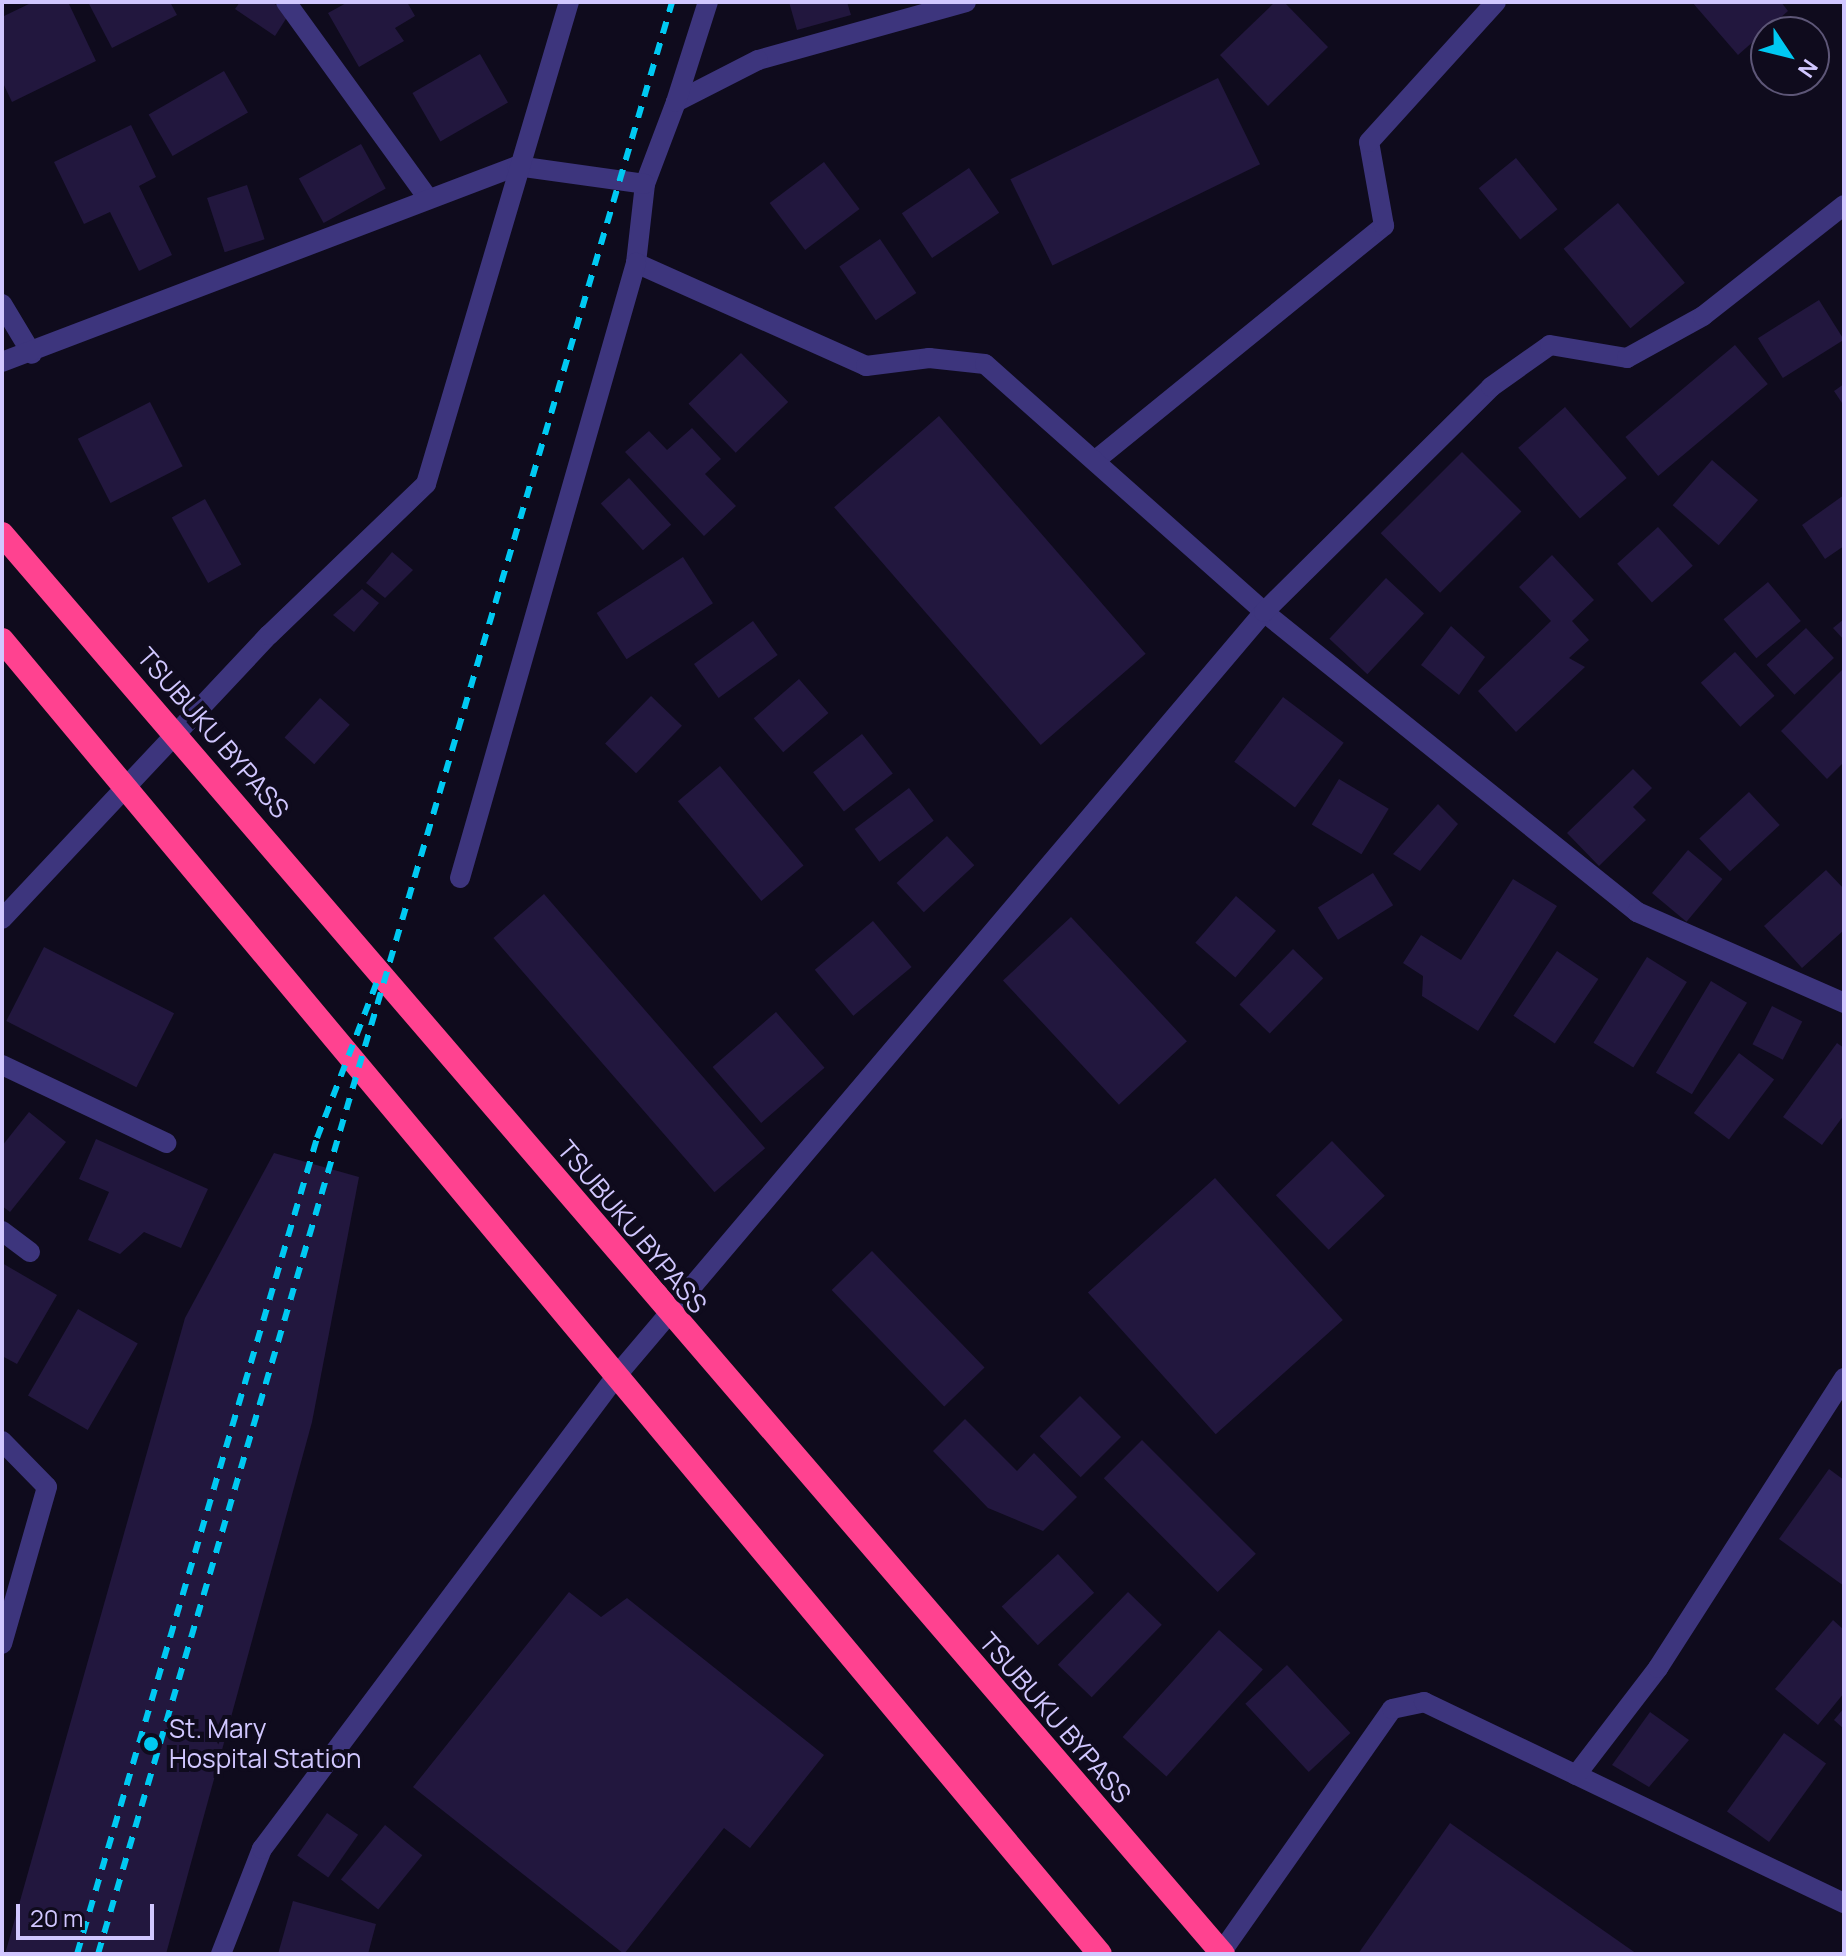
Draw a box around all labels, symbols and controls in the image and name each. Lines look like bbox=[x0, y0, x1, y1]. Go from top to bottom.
north arrow bbox=[1750, 16, 1830, 96]
text: N bbox=[1791, 54, 1825, 84]
street label: TSUBUKU BYPASS bbox=[131, 642, 295, 824]
street label: TSUBUKU BYPASS bbox=[551, 1135, 713, 1319]
street label: TSUBUKU BYPASS bbox=[973, 1627, 1137, 1809]
place label: St. Mary Hospital Station bbox=[169, 1713, 361, 1774]
marker: St. Mary Hospital Station bbox=[140, 1733, 162, 1755]
scale bar bbox=[20, 1888, 158, 1938]
text: 20 m bbox=[30, 1901, 83, 1934]

